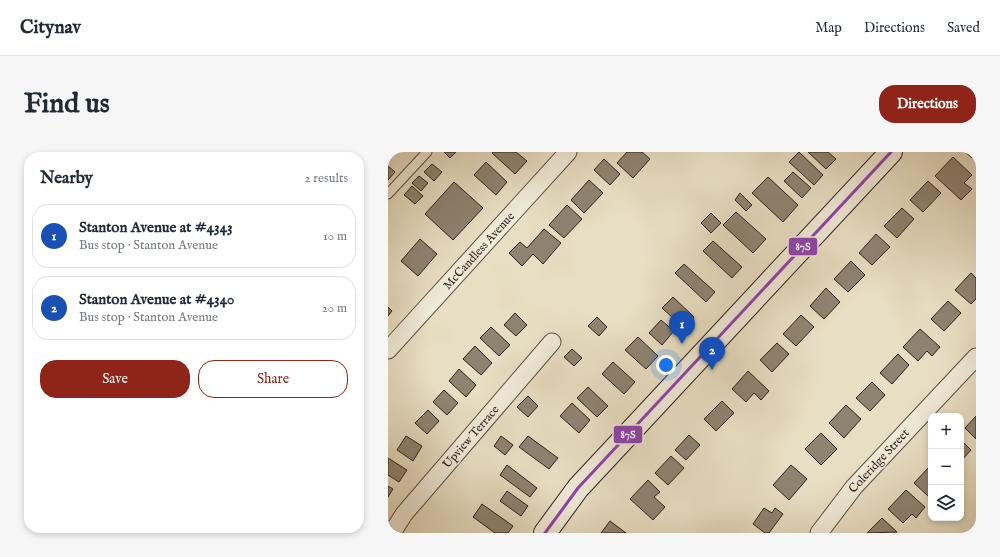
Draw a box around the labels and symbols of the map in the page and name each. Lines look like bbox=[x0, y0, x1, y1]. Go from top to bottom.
street label: McCandless Avenue bbox=[440, 209, 518, 293]
line badge: 87S bbox=[788, 237, 818, 256]
text: 87S bbox=[795, 240, 811, 254]
pin: 1 bbox=[669, 311, 695, 344]
pin: 2 bbox=[699, 337, 725, 370]
your location bbox=[656, 355, 676, 375]
street label: Upview Terrace bbox=[440, 402, 504, 472]
line badge: 87S bbox=[613, 425, 643, 444]
street label: Coleridge Street bbox=[845, 426, 913, 496]
text: 87S bbox=[620, 428, 636, 442]

